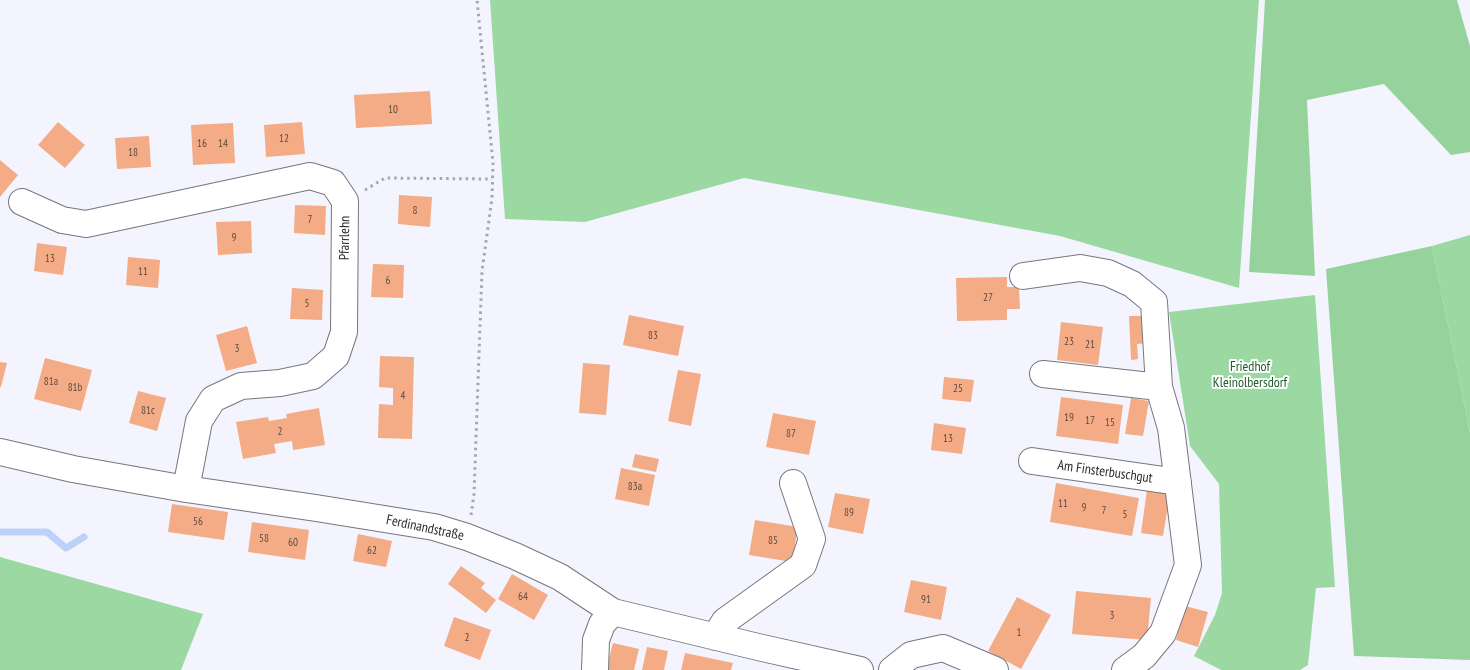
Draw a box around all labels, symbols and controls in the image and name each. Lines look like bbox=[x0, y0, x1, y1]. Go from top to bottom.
house number: 10 bbox=[388, 103, 398, 117]
house number: 12 bbox=[279, 132, 289, 146]
house number: 16 bbox=[197, 137, 207, 151]
house number: 14 bbox=[218, 137, 228, 151]
house number: 18 bbox=[128, 146, 138, 160]
house number: 8 bbox=[413, 204, 417, 218]
house number: 7 bbox=[308, 213, 312, 227]
street label: Pfarrlehn bbox=[336, 216, 354, 260]
house number: 9 bbox=[232, 231, 236, 245]
house number: 13 bbox=[45, 252, 55, 266]
house number: 11 bbox=[138, 265, 148, 279]
house number: 6 bbox=[386, 274, 390, 288]
house number: 27 bbox=[983, 291, 993, 305]
house number: 5 bbox=[305, 297, 309, 311]
house number: 83 bbox=[648, 329, 658, 343]
house number: 23 bbox=[1064, 335, 1074, 349]
house number: 21 bbox=[1085, 338, 1095, 352]
house number: 3 bbox=[235, 342, 239, 356]
park label: Friedhof Kleinolbersdorf bbox=[1213, 359, 1287, 392]
house number: 81a bbox=[44, 375, 58, 389]
house number: 81b bbox=[68, 381, 82, 395]
house number: 25 bbox=[953, 382, 963, 396]
house number: 4 bbox=[401, 389, 405, 403]
house number: 81c bbox=[141, 404, 155, 418]
house number: 19 bbox=[1064, 411, 1074, 425]
house number: 17 bbox=[1085, 414, 1095, 428]
house number: 15 bbox=[1105, 416, 1115, 430]
house number: 2 bbox=[278, 425, 282, 439]
house number: 87 bbox=[786, 427, 796, 441]
house number: 13 bbox=[943, 432, 953, 446]
street label: Am Finsterbuschgut bbox=[1056, 457, 1154, 487]
house number: 83a bbox=[628, 480, 642, 494]
house number: 11 bbox=[1058, 497, 1068, 511]
house number: 9 bbox=[1082, 501, 1086, 515]
house number: 7 bbox=[1102, 504, 1106, 518]
house number: 89 bbox=[844, 506, 854, 520]
house number: 5 bbox=[1123, 508, 1127, 522]
street label: Ferdinandstraße bbox=[385, 512, 465, 544]
house number: 56 bbox=[193, 515, 203, 529]
house number: 58 bbox=[259, 532, 269, 546]
house number: 85 bbox=[768, 534, 778, 548]
house number: 60 bbox=[288, 536, 298, 550]
house number: 62 bbox=[367, 544, 377, 558]
house number: 64 bbox=[518, 590, 528, 604]
house number: 91 bbox=[921, 593, 931, 607]
house number: 3 bbox=[1110, 609, 1114, 623]
house number: 1 bbox=[1017, 626, 1021, 640]
house number: 2 bbox=[465, 631, 469, 645]

